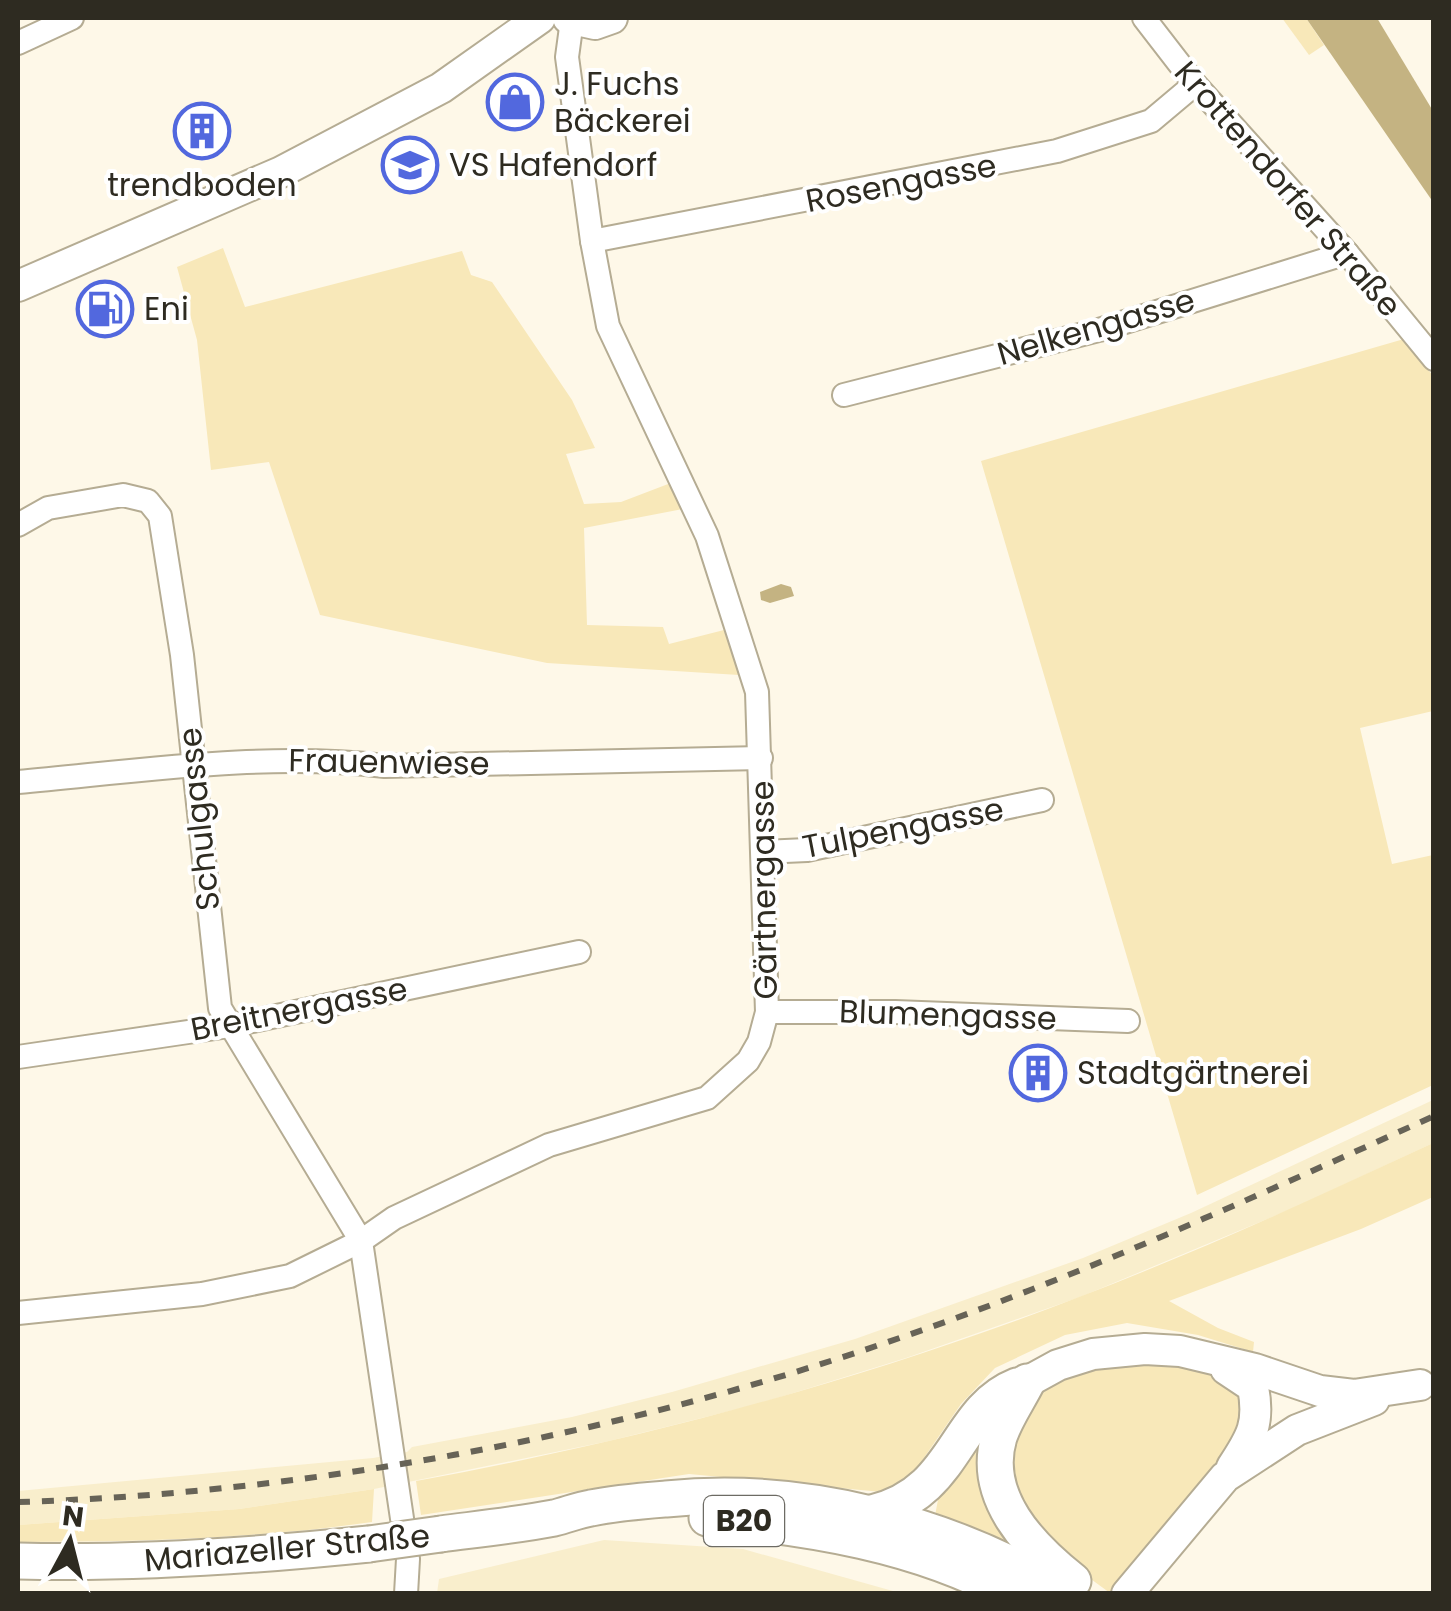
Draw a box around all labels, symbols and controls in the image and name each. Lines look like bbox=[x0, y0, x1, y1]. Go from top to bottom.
street label: Krottendorfer Straße bbox=[1165, 51, 1412, 326]
place label: J. Fuchs Bäckerei bbox=[554, 61, 691, 143]
shop icon: J. Fuchs Bäckerei bbox=[485, 72, 545, 132]
building icon: trendboden bbox=[172, 101, 232, 161]
school or university icon: VS Hafendorf bbox=[380, 135, 440, 195]
place label: VS Hafendorf bbox=[449, 142, 657, 187]
street label: Rosengasse bbox=[802, 142, 1000, 223]
place label: trendboden bbox=[107, 162, 297, 207]
street label: Nelkengasse bbox=[992, 277, 1200, 376]
fuel station icon: Eni bbox=[75, 279, 135, 339]
place label: Eni bbox=[144, 286, 189, 331]
street label: Schulgasse bbox=[167, 725, 230, 913]
street label: Frauenwiese bbox=[288, 737, 490, 786]
street label: Gärtnergasse bbox=[739, 780, 788, 1000]
street label: Tulpengasse bbox=[798, 786, 1007, 869]
street label: Breitnergasse bbox=[187, 965, 411, 1052]
street label: Blumengasse bbox=[838, 988, 1058, 1041]
building icon: Stadtgärtnerei bbox=[1008, 1043, 1068, 1103]
place label: Stadtgärtnerei bbox=[1077, 1050, 1309, 1095]
north arrow bbox=[20, 1491, 120, 1591]
text: N bbox=[60, 1496, 86, 1537]
road number: B20 bbox=[704, 1496, 784, 1546]
street label: Mariazeller Straße bbox=[142, 1513, 432, 1582]

